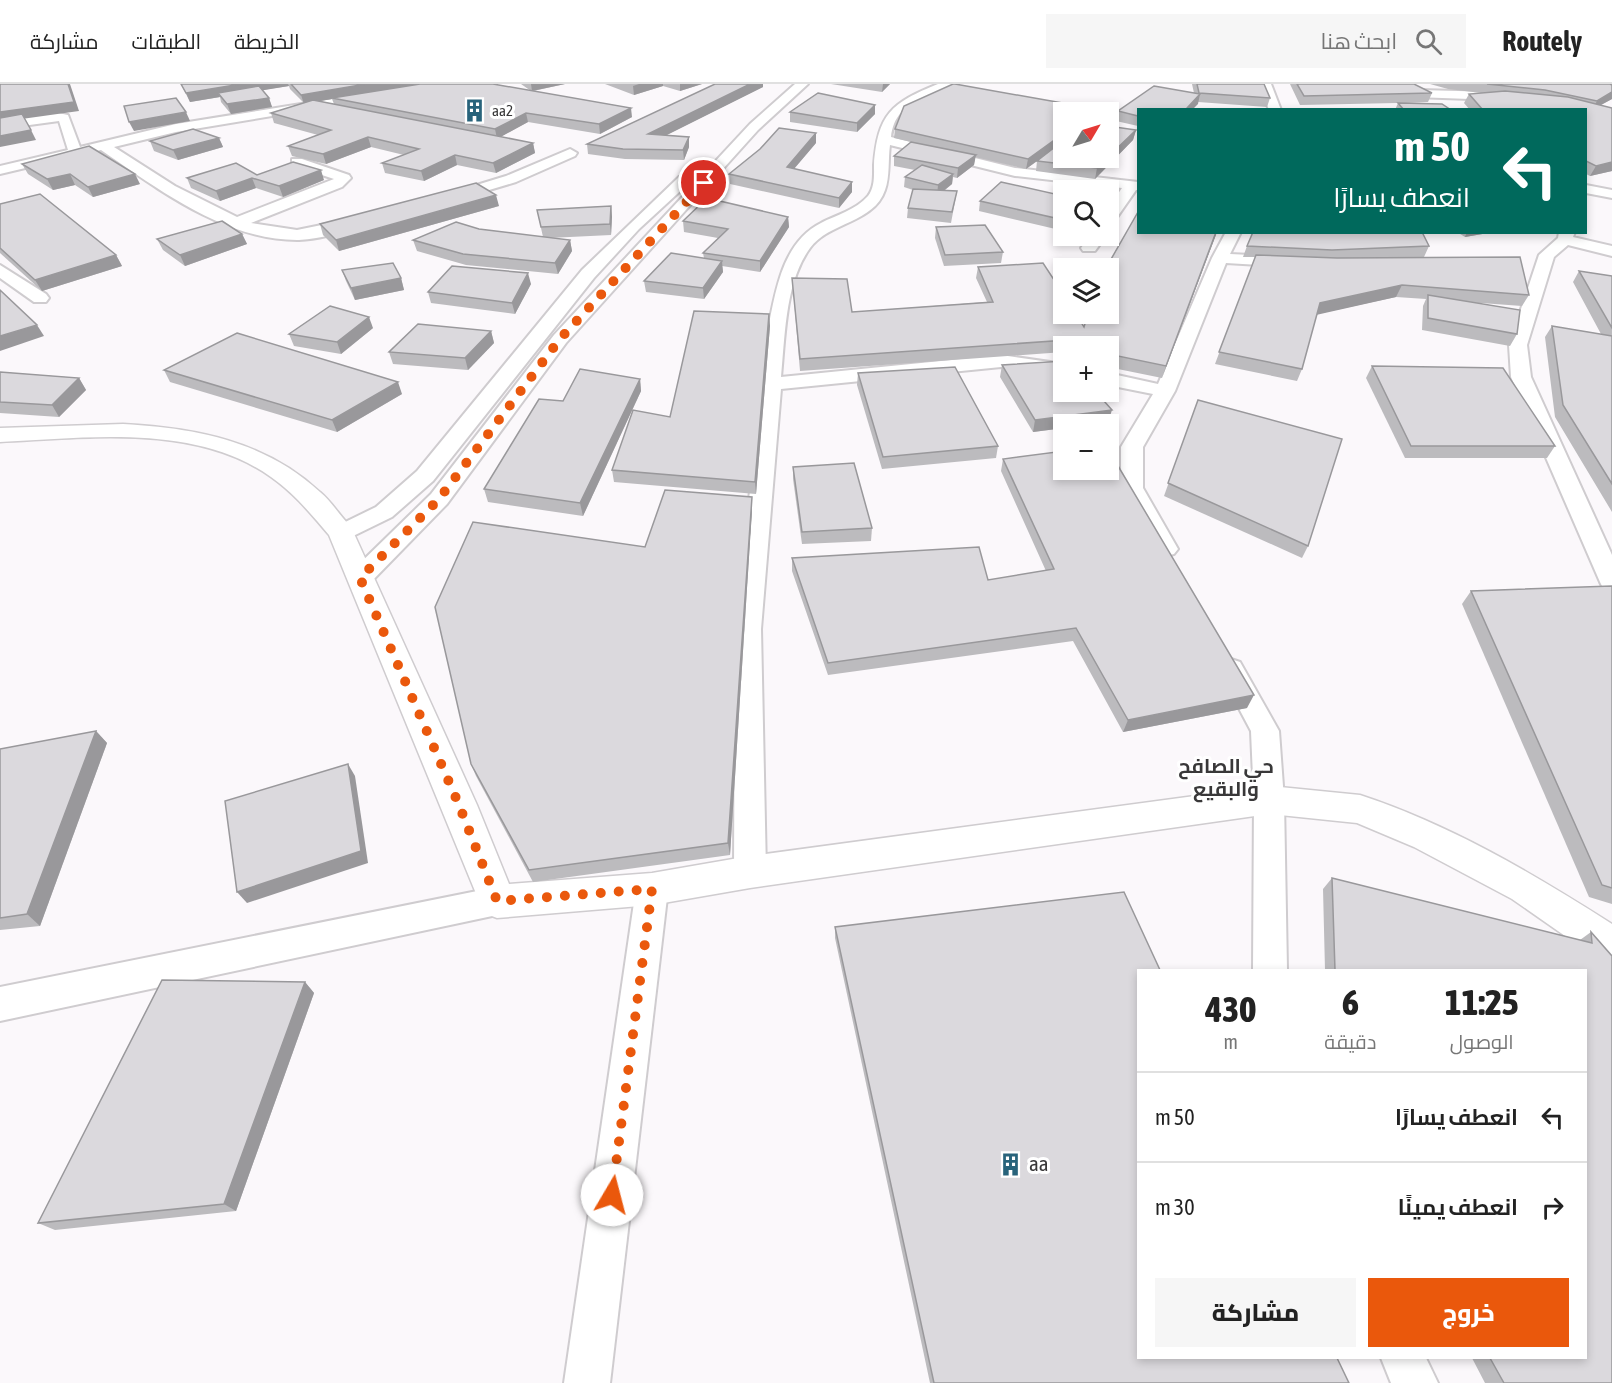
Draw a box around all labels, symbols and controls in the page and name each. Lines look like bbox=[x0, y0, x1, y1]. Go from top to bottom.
search box bbox=[1046, 14, 1466, 68]
icon: search bbox=[1412, 25, 1445, 58]
text: Routely bbox=[1502, 25, 1582, 57]
text: ابحث هنا bbox=[1321, 28, 1397, 54]
text: مشاركة bbox=[30, 29, 99, 53]
text: الطبقات bbox=[132, 29, 201, 53]
text: الخريطة bbox=[234, 29, 300, 53]
building icon: aa2 bbox=[461, 98, 487, 124]
place label: aa2 bbox=[492, 102, 513, 119]
north arrow bbox=[1053, 102, 1119, 168]
map controls bbox=[1053, 102, 1119, 480]
text: 50 m bbox=[1395, 122, 1470, 170]
icon: left bbox=[1491, 132, 1569, 210]
pin bbox=[678, 157, 729, 208]
icon: arrive bbox=[687, 166, 720, 199]
button: search bbox=[1053, 180, 1119, 246]
text: انعطف يسارًا bbox=[1333, 182, 1470, 213]
button: layers bbox=[1053, 258, 1119, 324]
button: + bbox=[1053, 336, 1119, 402]
button: − bbox=[1053, 414, 1119, 480]
district label: حي الصافح والبقيع bbox=[1178, 754, 1274, 803]
text: 6 bbox=[1342, 981, 1359, 1023]
text: 11:25 bbox=[1445, 981, 1519, 1023]
text: 430 bbox=[1205, 988, 1256, 1030]
text: m bbox=[1223, 1030, 1238, 1053]
text: دقيقة bbox=[1324, 1030, 1376, 1053]
text: الوصول bbox=[1450, 1030, 1514, 1053]
icon: left bbox=[1536, 1101, 1569, 1134]
text: 50 m bbox=[1155, 1104, 1195, 1130]
text: انعطف يسارًا bbox=[1395, 1104, 1518, 1130]
building icon: aa bbox=[998, 1151, 1024, 1177]
place label: aa bbox=[1029, 1151, 1049, 1175]
position arrow bbox=[580, 1163, 644, 1227]
icon: right bbox=[1536, 1191, 1569, 1224]
text: 30 m bbox=[1155, 1194, 1195, 1220]
text: انعطف يمينًا bbox=[1398, 1194, 1518, 1220]
button: مشاركة bbox=[1155, 1278, 1356, 1347]
button: خروج bbox=[1368, 1278, 1569, 1347]

